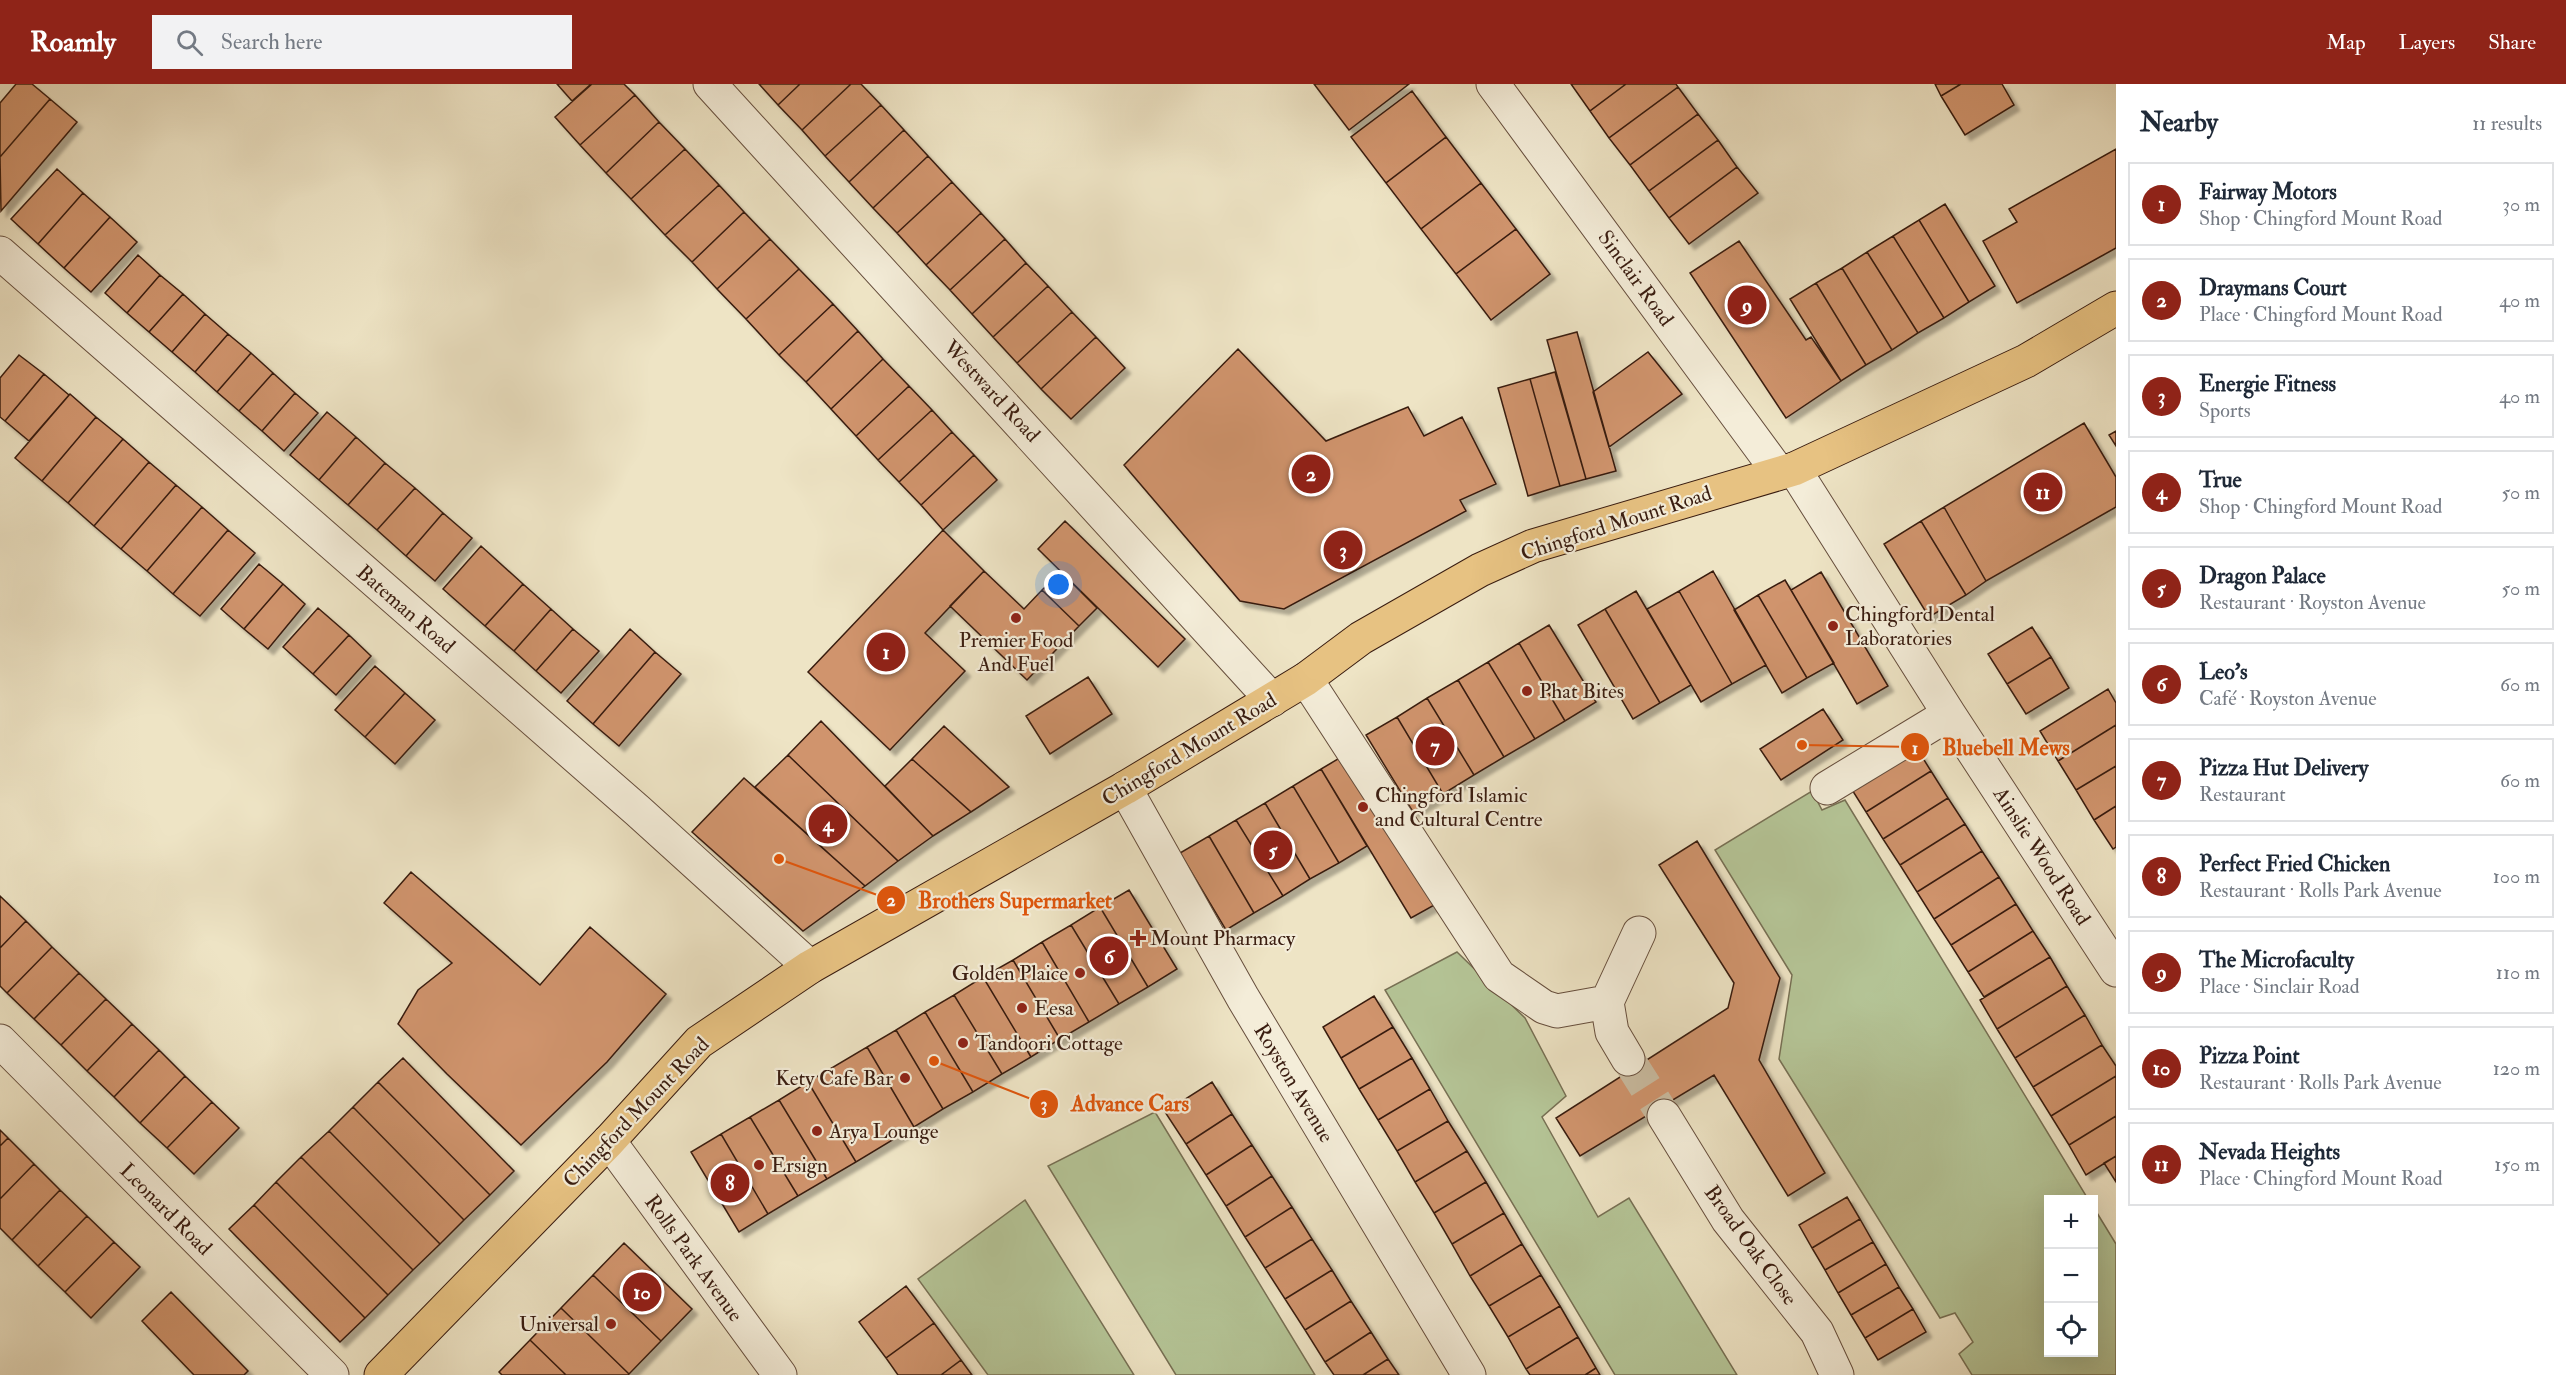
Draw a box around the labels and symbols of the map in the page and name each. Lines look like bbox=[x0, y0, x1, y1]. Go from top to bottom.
street label: Sinclair Road bbox=[1592, 225, 1680, 332]
pin: 9 bbox=[1728, 282, 1766, 328]
street label: Westward Road bbox=[937, 334, 1046, 449]
pin: 2 bbox=[1292, 452, 1330, 496]
pin: 11 bbox=[2024, 470, 2062, 514]
street label: Chingford Mount Road bbox=[1517, 480, 1716, 567]
pin: 3 bbox=[1324, 528, 1362, 572]
street label: Bateman Road bbox=[351, 559, 461, 660]
your location bbox=[1044, 570, 1073, 599]
place label: Chingford Dental Laboratories bbox=[1845, 601, 1995, 652]
marker: Premier Food And Fuel bbox=[1009, 611, 1023, 625]
marker: Chingford Dental Laboratories bbox=[1826, 619, 1840, 633]
place label: Premier Food And Fuel bbox=[959, 627, 1074, 678]
pin: 1 bbox=[866, 630, 906, 674]
place label: Phat Bites bbox=[1539, 678, 1624, 705]
marker: Phat Bites bbox=[1520, 684, 1534, 698]
street label: Chingford Mount Road bbox=[1097, 686, 1282, 812]
pin: 7 bbox=[1416, 724, 1454, 768]
callout: Bluebell Mews bbox=[1900, 727, 2082, 767]
text: Bluebell Mews bbox=[1942, 734, 2070, 762]
text: 1 bbox=[1912, 737, 1918, 760]
street label: Ainslie Wood Road bbox=[1986, 781, 2097, 931]
place label: Chingford Islamic and Cultural Centre bbox=[1375, 782, 1543, 833]
marker: Chingford Islamic and Cultural Centre bbox=[1356, 800, 1370, 814]
pin: 4 bbox=[808, 802, 848, 846]
pin: 5 bbox=[1254, 828, 1292, 873]
callout: Brothers Supermarket bbox=[876, 880, 1124, 920]
text: Brothers Supermarket bbox=[918, 887, 1113, 916]
text: 2 bbox=[886, 889, 896, 912]
place label: Mount Pharmacy bbox=[1150, 925, 1296, 952]
marker: Mount Pharmacy bbox=[1131, 931, 1145, 945]
pin: 6 bbox=[1090, 934, 1128, 978]
place label: Golden Plaice bbox=[952, 960, 1068, 987]
marker: Golden Plaice bbox=[1073, 966, 1087, 980]
place label: Eesa bbox=[1034, 995, 1074, 1022]
marker: Eesa bbox=[1015, 1001, 1029, 1015]
street label: Royston Avenue bbox=[1247, 1019, 1340, 1148]
place label: Tandoori Cottage bbox=[975, 1030, 1123, 1057]
street label: Chingford Mount Road bbox=[557, 1031, 716, 1193]
marker: Tandoori Cottage bbox=[956, 1036, 970, 1050]
place label: Kety Cafe Bar bbox=[775, 1065, 893, 1092]
marker: Kety Cafe Bar bbox=[898, 1071, 912, 1085]
callout: Advance Cars bbox=[1029, 1084, 1201, 1124]
text: Advance Cars bbox=[1070, 1090, 1189, 1118]
text: 3 bbox=[1041, 1093, 1048, 1116]
place label: Arya Lounge bbox=[828, 1118, 939, 1145]
marker: Arya Lounge bbox=[810, 1124, 824, 1138]
place label: Ersign bbox=[771, 1152, 828, 1179]
street label: Leonard Road bbox=[114, 1157, 218, 1262]
marker: Ersign bbox=[752, 1158, 766, 1172]
pin: 8 bbox=[710, 1160, 750, 1206]
street label: Broad Oak Close bbox=[1698, 1180, 1803, 1311]
street label: Rolls Park Avenue bbox=[638, 1189, 749, 1327]
pin: 10 bbox=[622, 1270, 662, 1314]
place label: Universal bbox=[519, 1311, 600, 1338]
marker: Universal bbox=[604, 1317, 618, 1331]

